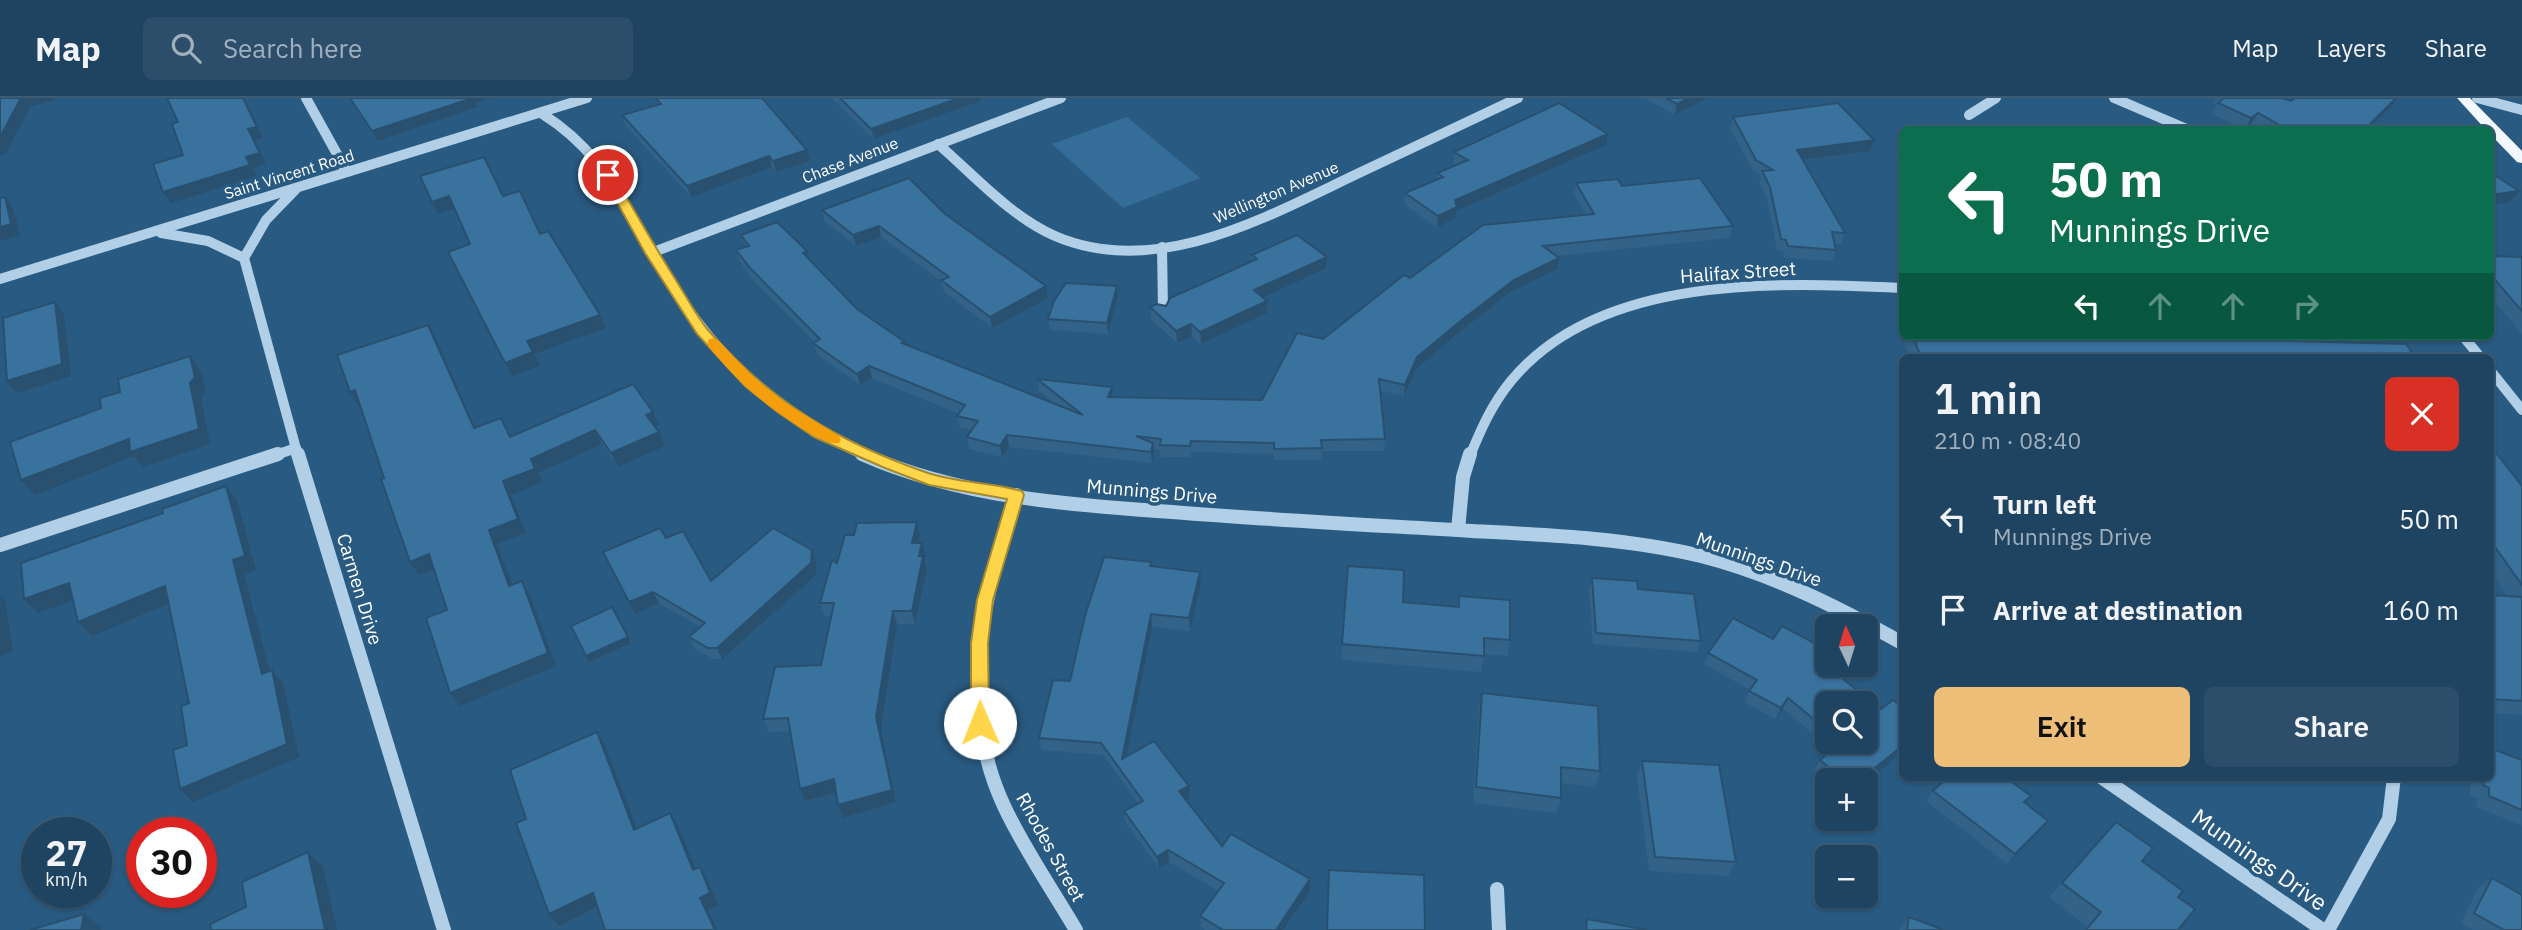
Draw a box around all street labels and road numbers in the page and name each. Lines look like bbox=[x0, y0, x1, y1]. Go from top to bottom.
street label: Chase Avenue bbox=[799, 132, 901, 187]
street label: Saint Vincent Road bbox=[221, 145, 357, 203]
street label: Wellington Avenue bbox=[1211, 157, 1342, 227]
street label: Halifax Street bbox=[1679, 256, 1797, 288]
street label: Munnings Drive bbox=[1086, 473, 1218, 509]
street label: Munnings Drive bbox=[1693, 526, 1825, 592]
street label: Carmen Drive bbox=[332, 530, 388, 648]
street label: Rhodes Street bbox=[1011, 788, 1091, 906]
street label: Munnings Drive bbox=[2186, 801, 2334, 917]

